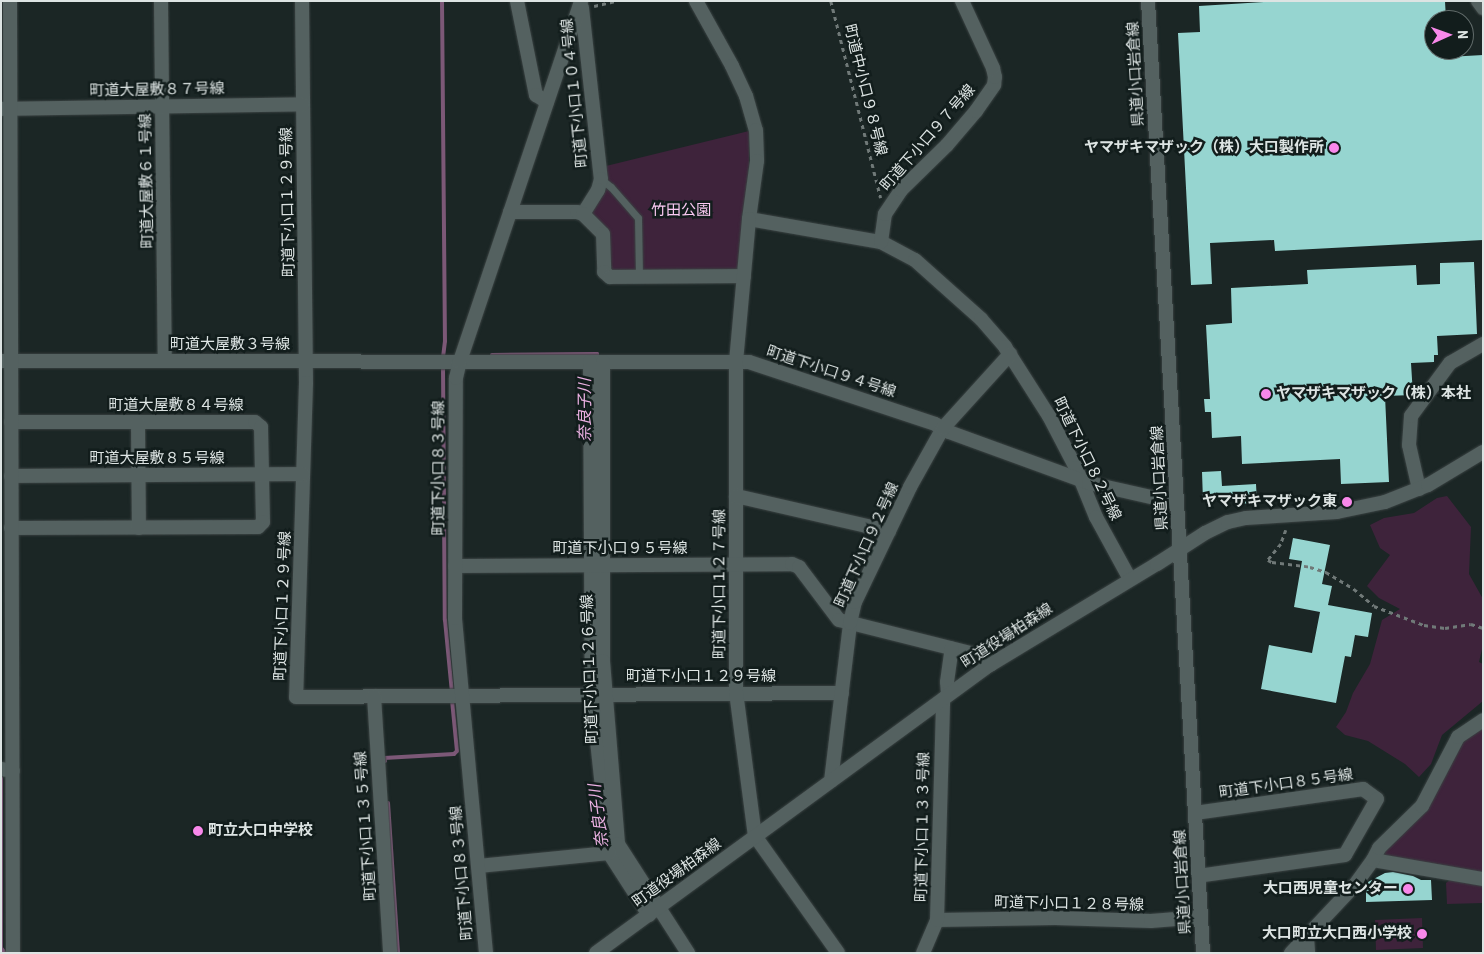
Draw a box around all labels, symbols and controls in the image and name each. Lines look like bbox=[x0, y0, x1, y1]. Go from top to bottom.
north arrow bbox=[1424, 10, 1474, 60]
street label: 町道下小口１０４号線 bbox=[558, 17, 592, 169]
street label: 県道小口岩倉線 bbox=[1124, 21, 1148, 127]
street label: 町道中小口９８号線 bbox=[840, 22, 890, 158]
text: N bbox=[1455, 30, 1471, 39]
street label: 町道大屋敷８７号線 bbox=[89, 80, 225, 100]
street label: 町道下小口９７号線 bbox=[877, 81, 979, 195]
street label: 町道大屋敷６１号線 bbox=[137, 113, 157, 249]
street label: 町道下小口１２９号線 bbox=[278, 127, 298, 277]
place label: ヤマザキマザック（株）大口製作所 bbox=[1084, 139, 1324, 157]
marker: ヤマザキマザック（株）大口製作所 bbox=[1328, 142, 1340, 154]
park label: 竹田公園 bbox=[651, 202, 711, 220]
street label: 町道大屋敷３号線 bbox=[170, 336, 290, 354]
street label: 町道下小口９４号線 bbox=[764, 343, 898, 401]
water label: 奈良子川 bbox=[575, 378, 595, 442]
place label: ヤマザキマザック（株）本社 bbox=[1276, 385, 1471, 403]
marker: ヤマザキマザック（株）本社 bbox=[1260, 388, 1272, 400]
street label: 町道下小口８２号線 bbox=[1049, 394, 1125, 524]
street label: 町道大屋敷８４号線 bbox=[109, 397, 243, 415]
street label: 町道下小口８３号線 bbox=[430, 401, 448, 535]
street label: 県道小口岩倉線 bbox=[1148, 425, 1172, 531]
street label: 町道大屋敷８５号線 bbox=[90, 450, 224, 468]
street label: 町道下小口９２号線 bbox=[831, 480, 903, 610]
place label: ヤマザキマザック東 bbox=[1202, 493, 1337, 511]
marker: ヤマザキマザック東 bbox=[1341, 496, 1353, 508]
street label: 町道下小口１２７号線 bbox=[711, 509, 729, 659]
street label: 町道下小口１２９号線 bbox=[271, 531, 295, 681]
street label: 町道下小口９５号線 bbox=[553, 540, 687, 558]
street label: 町道下小口１２６号線 bbox=[578, 594, 602, 744]
street label: 町道役場柏森線 bbox=[958, 600, 1056, 672]
street label: 町道下小口１２９号線 bbox=[626, 668, 776, 686]
street label: 町道下小口１３５号線 bbox=[352, 751, 380, 901]
street label: 町道下小口１３３号線 bbox=[913, 752, 933, 902]
street label: 町道下小口８５号線 bbox=[1218, 766, 1354, 802]
water label: 奈良子川 bbox=[586, 783, 612, 849]
street label: 町道下小口８３号線 bbox=[447, 805, 477, 941]
place label: 町立大口中学校 bbox=[208, 822, 313, 840]
marker: 町立大口中学校 bbox=[192, 825, 204, 837]
street label: 県道小口岩倉線 bbox=[1171, 829, 1195, 935]
street label: 町道役場柏森線 bbox=[629, 835, 725, 911]
place label: 大口西児童センター bbox=[1263, 880, 1398, 898]
marker: 大口西児童センター bbox=[1402, 883, 1414, 895]
street label: 町道下小口１２８号線 bbox=[994, 894, 1144, 914]
place label: 大口町立大口西小学校 bbox=[1262, 925, 1412, 943]
marker: 大口町立大口西小学校 bbox=[1416, 928, 1428, 940]

